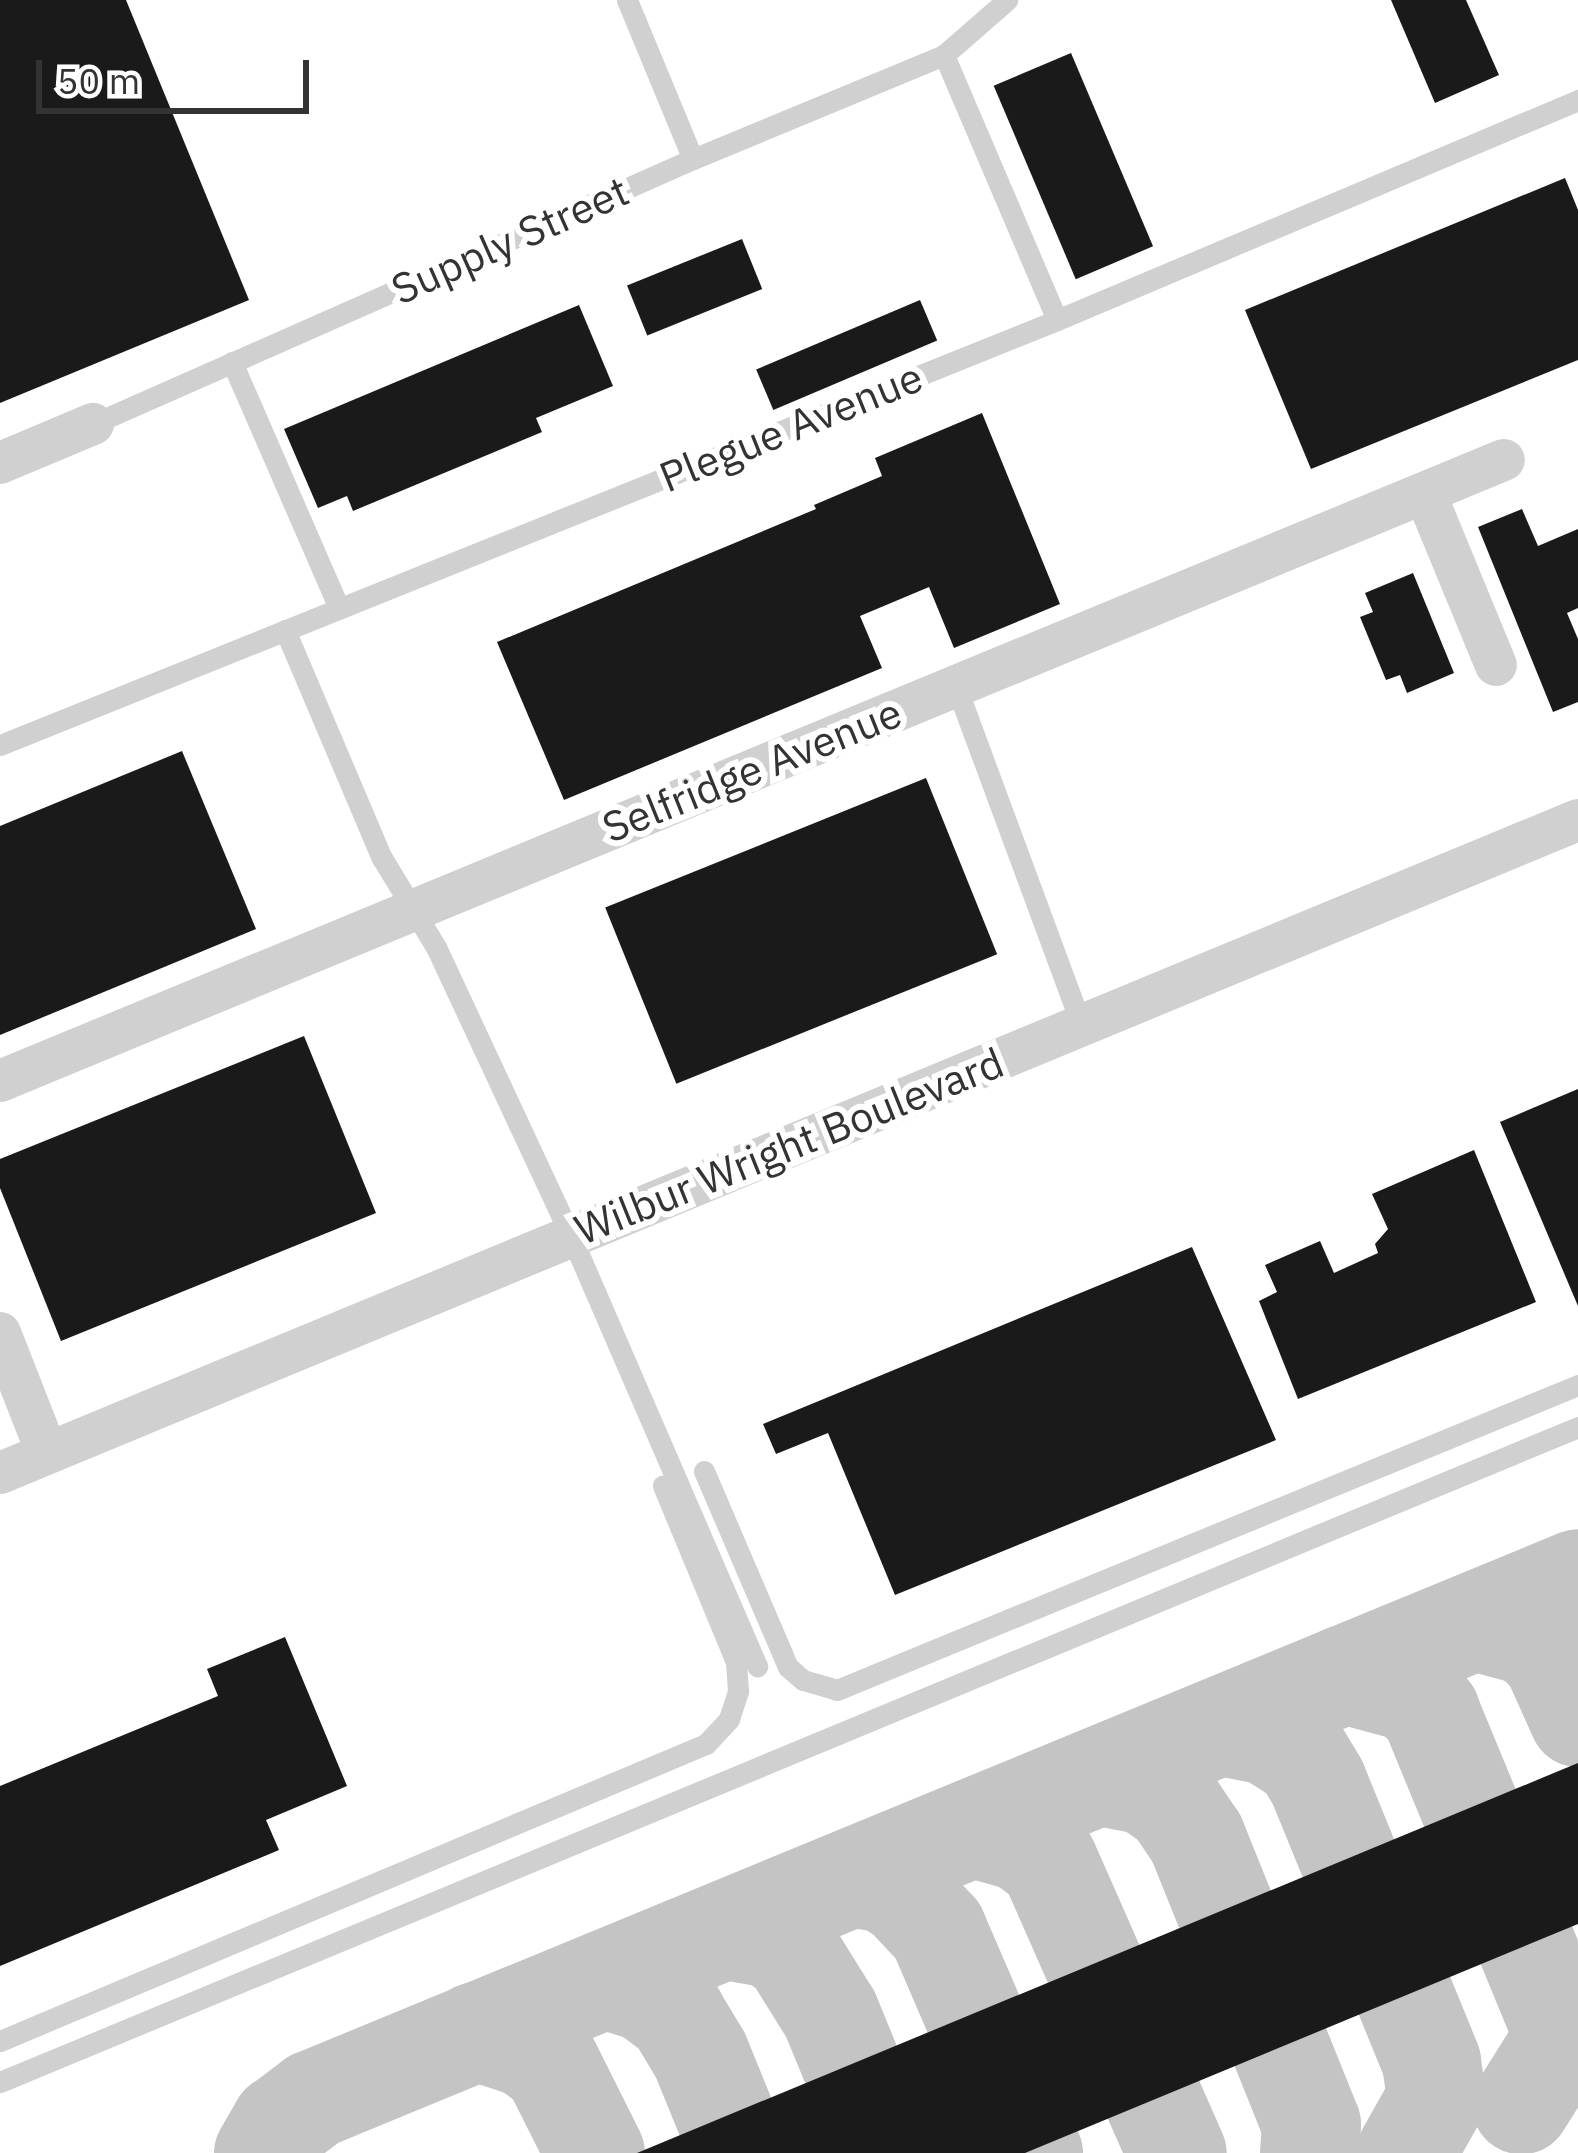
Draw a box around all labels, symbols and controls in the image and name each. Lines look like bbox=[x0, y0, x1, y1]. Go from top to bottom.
scale bar bbox=[42, 36, 315, 110]
text: 50 m bbox=[57, 57, 140, 104]
street label: Supply Street bbox=[384, 165, 636, 315]
street label: Plegue Avenue bbox=[652, 351, 930, 503]
street label: Selfridge Avenue bbox=[595, 687, 909, 853]
street label: Wilbur Wright Boulevard bbox=[567, 1037, 1011, 1255]

